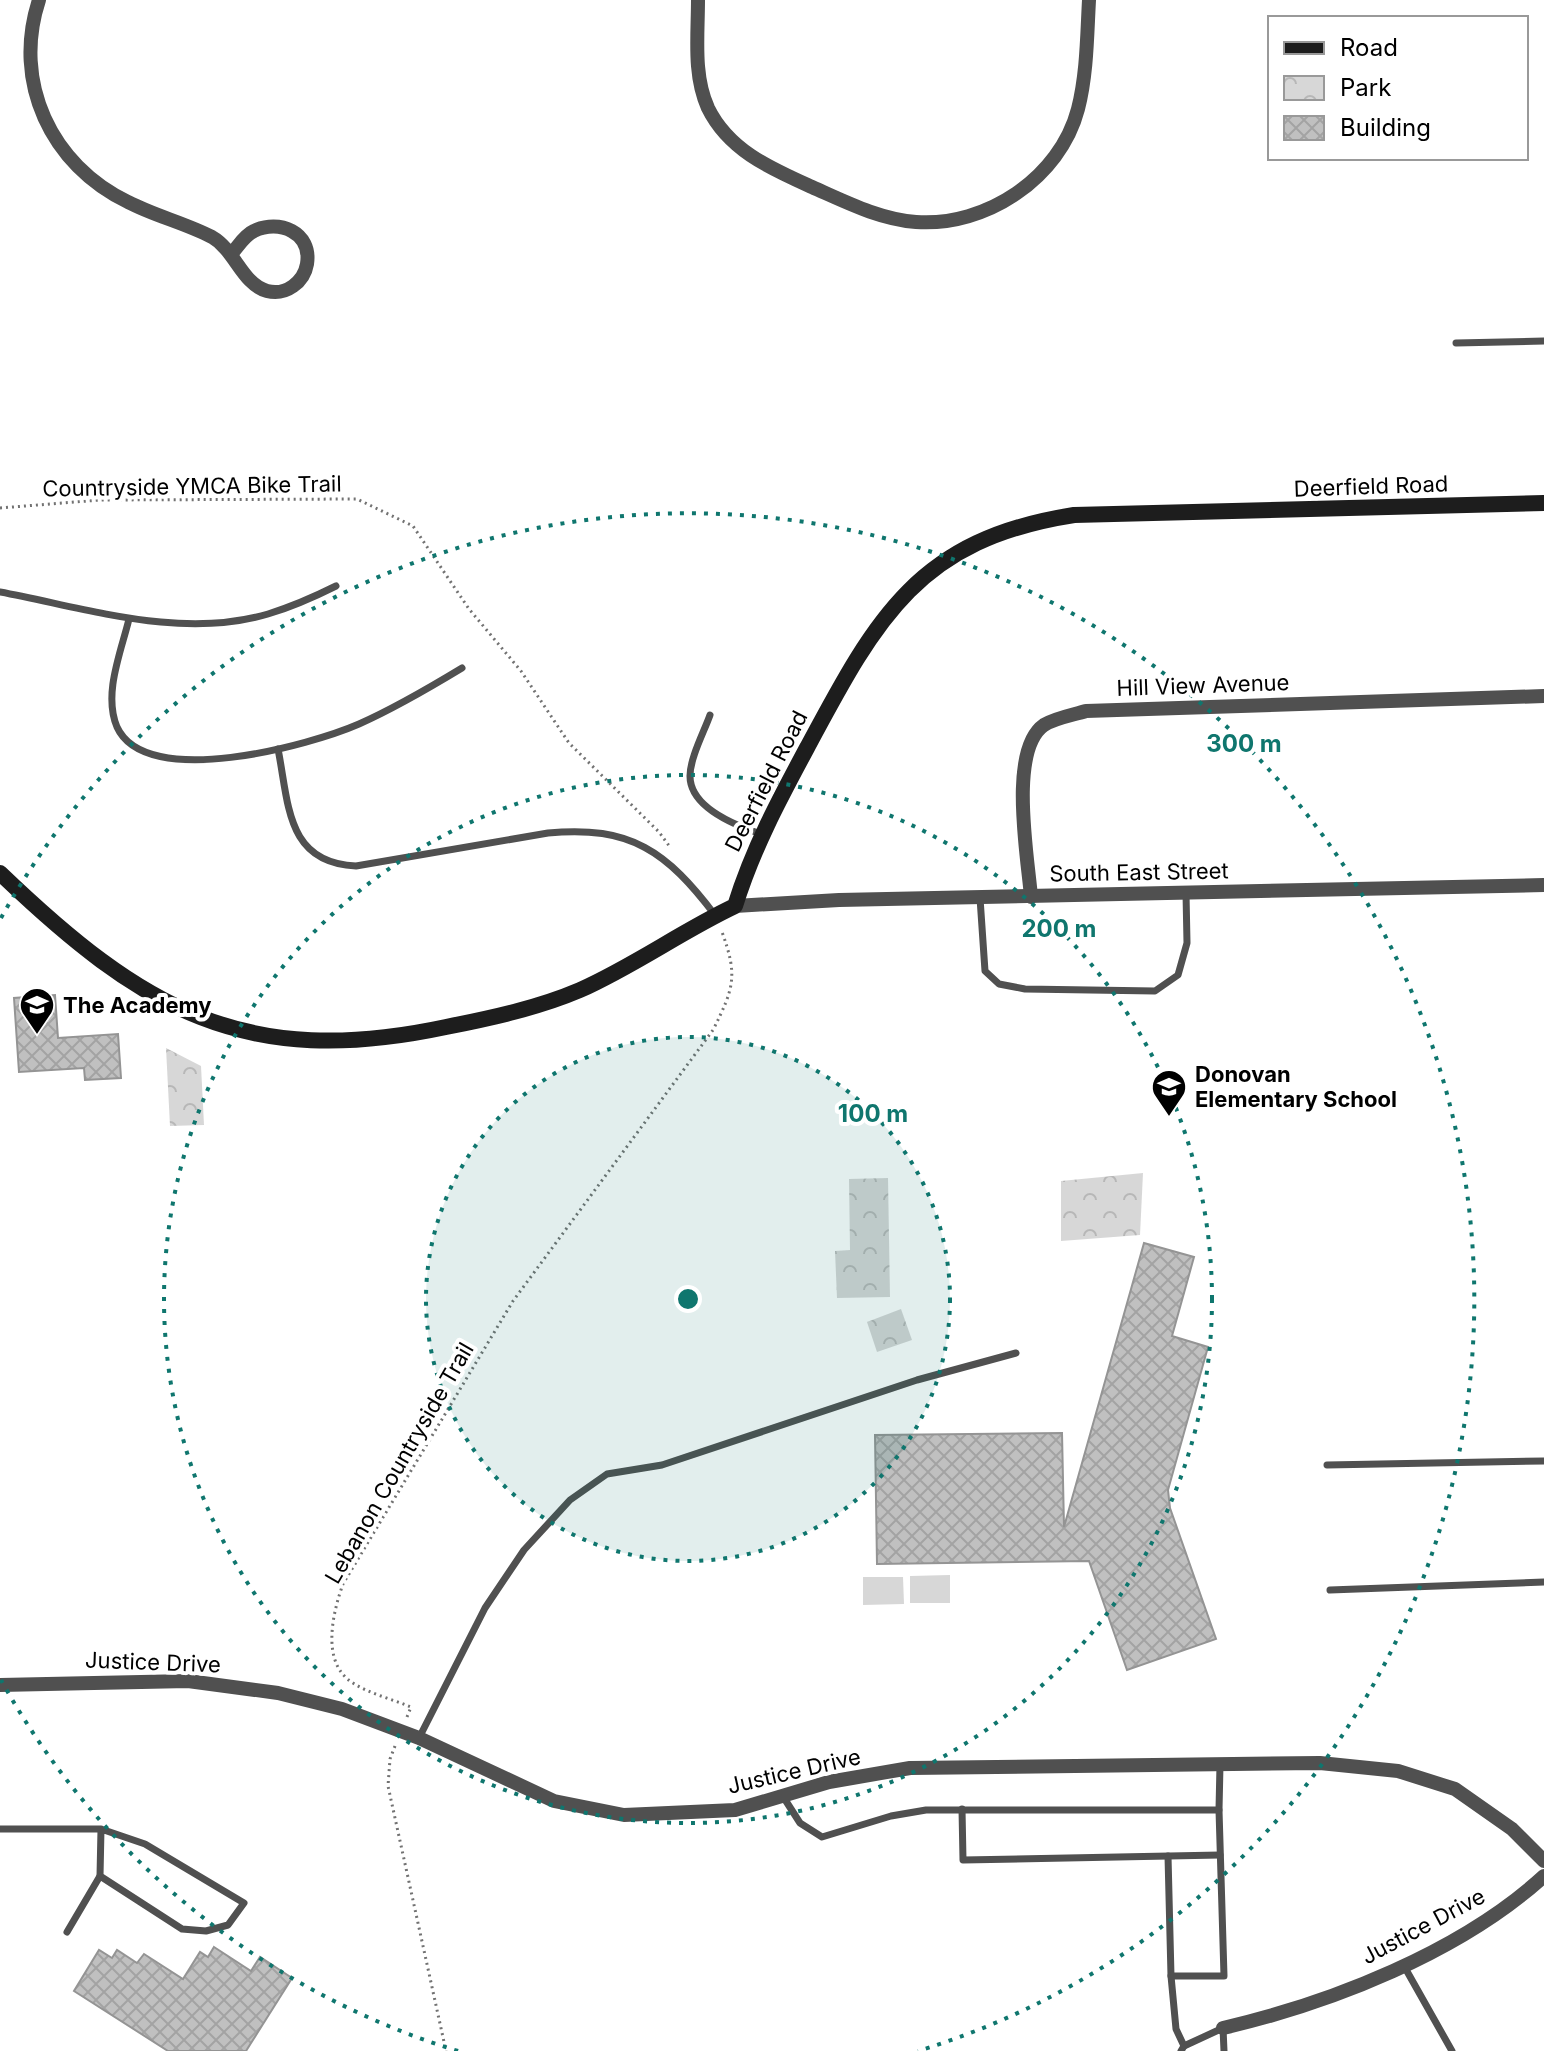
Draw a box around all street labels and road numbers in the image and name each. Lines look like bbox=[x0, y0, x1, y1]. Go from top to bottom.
street label: Countryside YMCA Bike Trail bbox=[42, 470, 342, 502]
street label: Deerfield Road bbox=[1293, 470, 1449, 502]
street label: Hill View Avenue bbox=[1116, 669, 1290, 701]
street label: Deerfield Road bbox=[719, 706, 813, 856]
street label: South East Street bbox=[1049, 857, 1229, 887]
street label: Lebanon Countryside Trail bbox=[319, 1338, 479, 1588]
street label: Justice Drive bbox=[85, 1647, 221, 1677]
street label: Justice Drive bbox=[725, 1743, 863, 1799]
street label: Justice Drive bbox=[1357, 1883, 1489, 1969]

